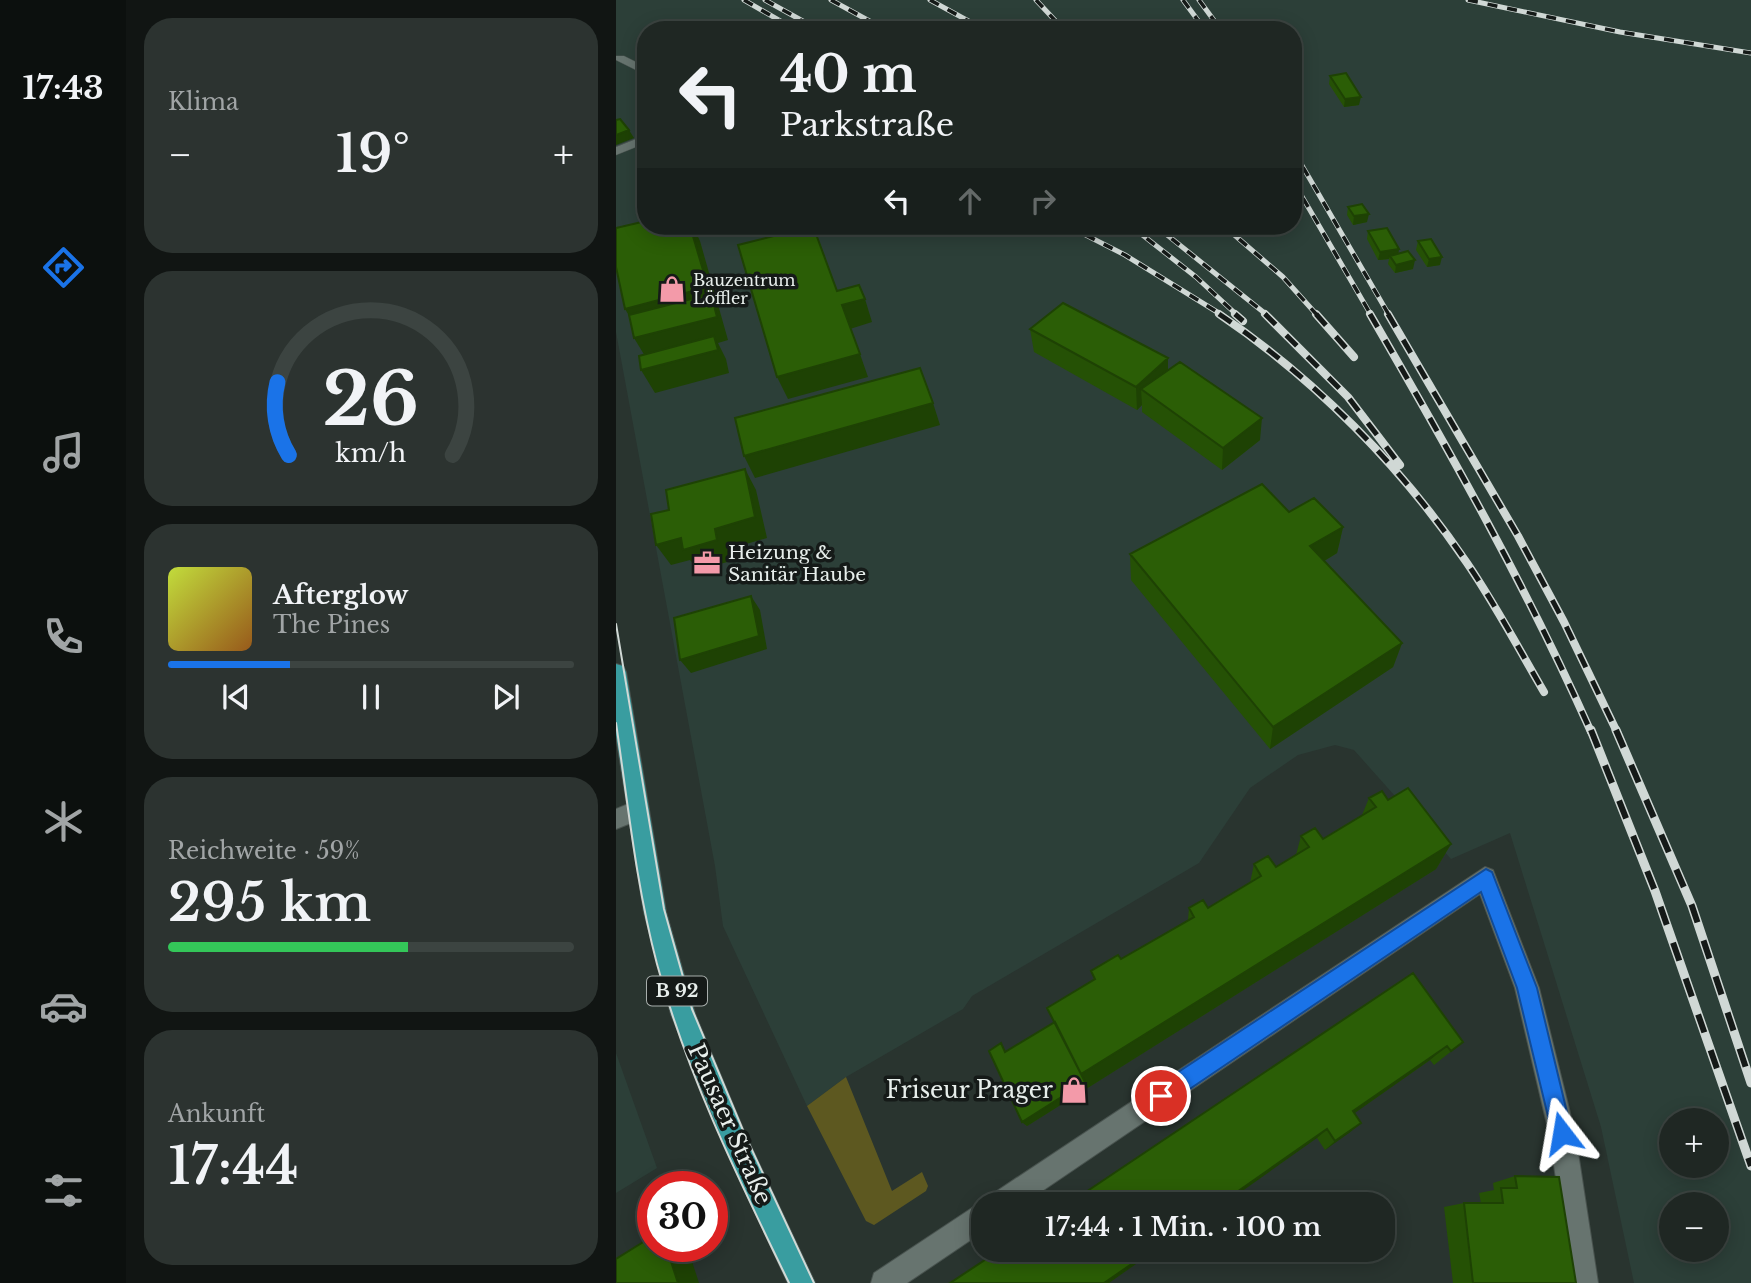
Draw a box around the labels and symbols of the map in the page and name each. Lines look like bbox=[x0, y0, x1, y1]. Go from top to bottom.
place label: Bauzentrum Löffler bbox=[693, 270, 796, 308]
shop icon: Bauzentrum Löffler bbox=[657, 274, 687, 304]
place label: Heizung & Sanitär Haube bbox=[728, 541, 866, 586]
office icon: Heizung & Sanitär Haube bbox=[692, 548, 722, 578]
road number: B 92 bbox=[647, 976, 707, 1006]
street label: Pausaer Straße bbox=[682, 1039, 778, 1209]
pin bbox=[1131, 1066, 1191, 1126]
shop icon: Friseur Prager bbox=[1059, 1075, 1089, 1105]
place label: Friseur Prager bbox=[886, 1076, 1053, 1104]
position arrow bbox=[1525, 1096, 1599, 1170]
speed limit sign: 30 bbox=[637, 1171, 728, 1262]

